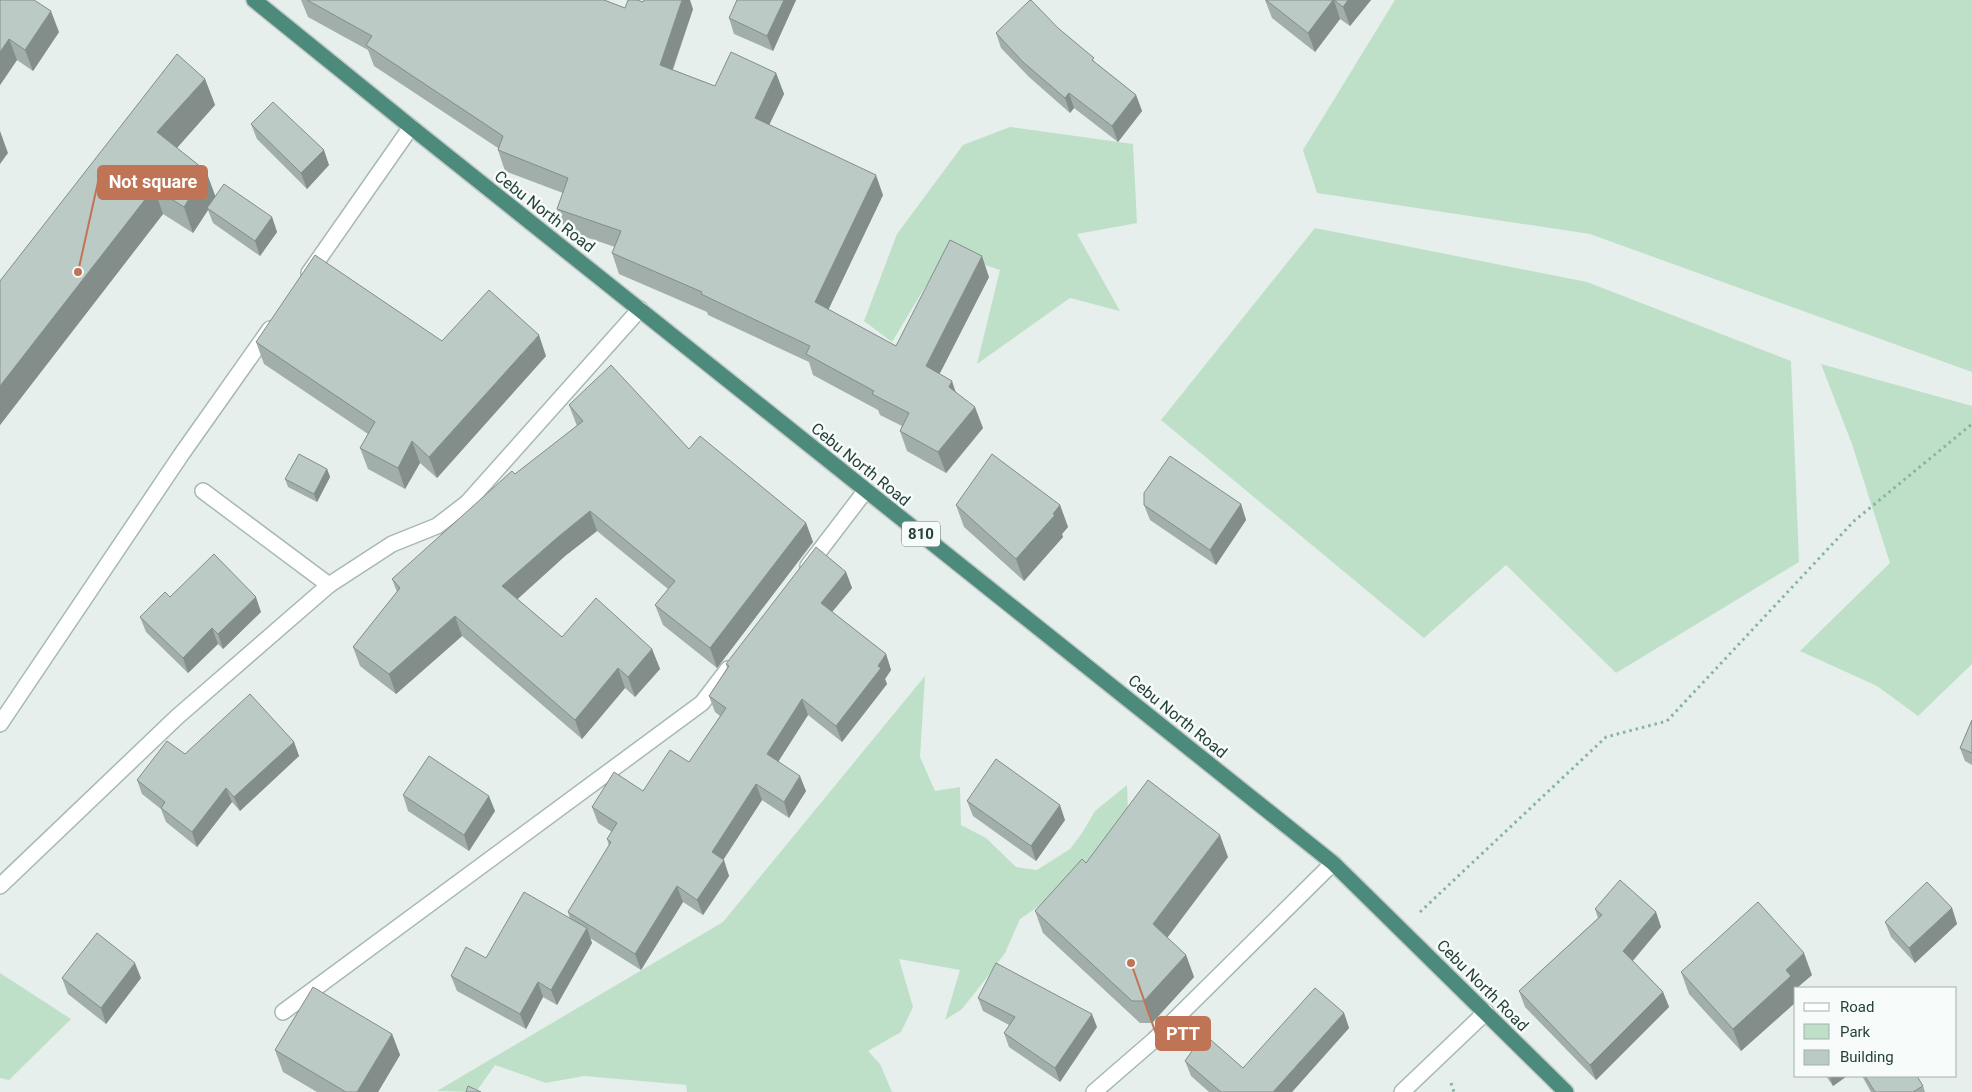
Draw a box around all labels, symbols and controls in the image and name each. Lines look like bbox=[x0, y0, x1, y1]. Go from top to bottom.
callout: Not square bbox=[98, 166, 207, 199]
street label: Cebu North Road bbox=[491, 166, 599, 256]
text: Not square bbox=[109, 171, 198, 192]
street label: Cebu North Road bbox=[807, 419, 914, 510]
road number: 810 bbox=[902, 522, 940, 546]
street label: Cebu North Road bbox=[1124, 671, 1231, 762]
street label: Cebu North Road bbox=[1433, 936, 1532, 1035]
legend bbox=[1794, 987, 1957, 1077]
text: Road bbox=[1840, 998, 1874, 1016]
callout: PTT bbox=[1156, 1017, 1210, 1050]
text: PTT bbox=[1166, 1023, 1200, 1044]
text: Park bbox=[1840, 1023, 1871, 1041]
text: Building bbox=[1840, 1048, 1894, 1066]

